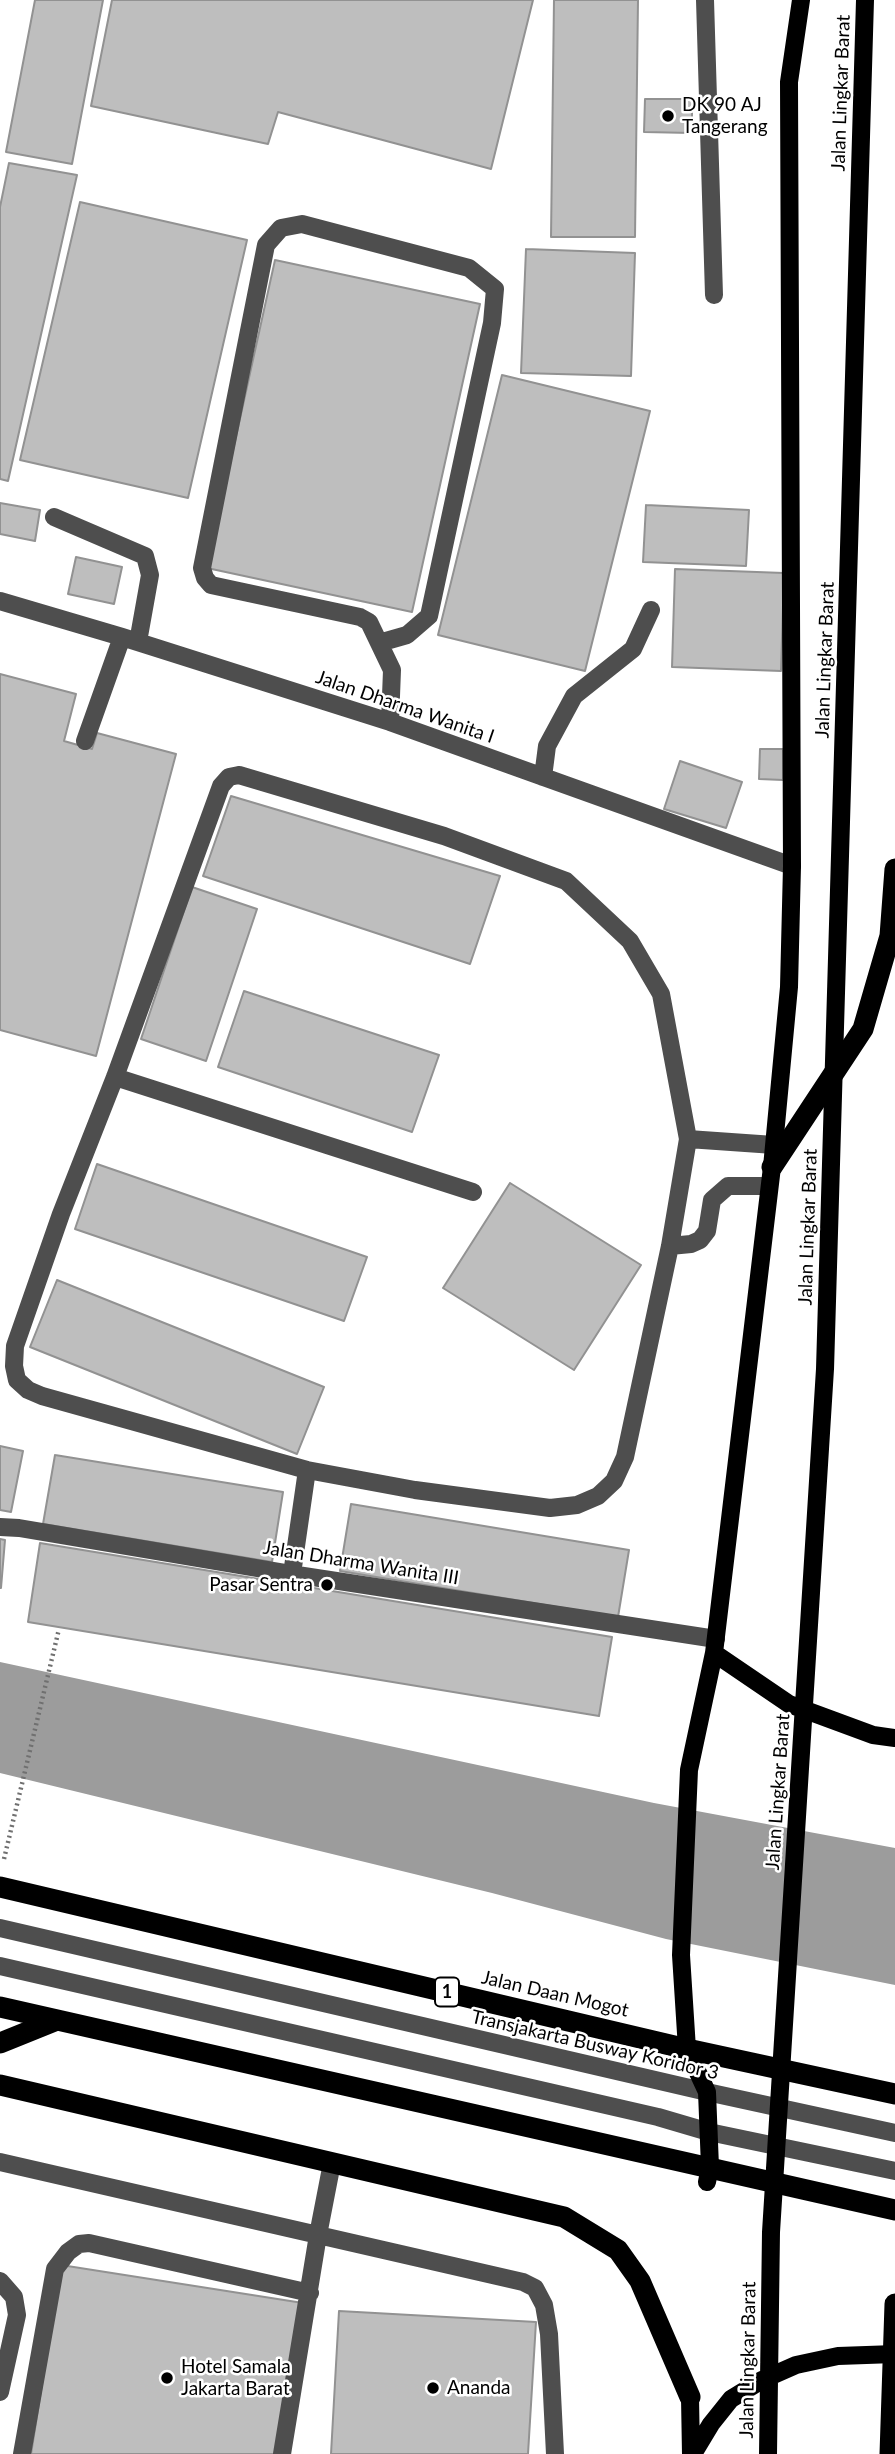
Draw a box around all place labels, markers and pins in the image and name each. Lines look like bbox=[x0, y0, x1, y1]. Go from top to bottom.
place label: DK 90 AJ Tangerang bbox=[682, 94, 768, 138]
marker: DK 90 AJ Tangerang bbox=[660, 108, 676, 124]
place label: Pasar Sentra bbox=[209, 1574, 313, 1596]
marker: Pasar Sentra bbox=[319, 1577, 335, 1593]
place label: Hotel Samala Jakarta Barat bbox=[181, 2356, 291, 2400]
marker: Hotel Samala Jakarta Barat bbox=[159, 2370, 175, 2386]
place label: Ananda bbox=[447, 2377, 511, 2399]
marker: Ananda bbox=[425, 2380, 441, 2396]

